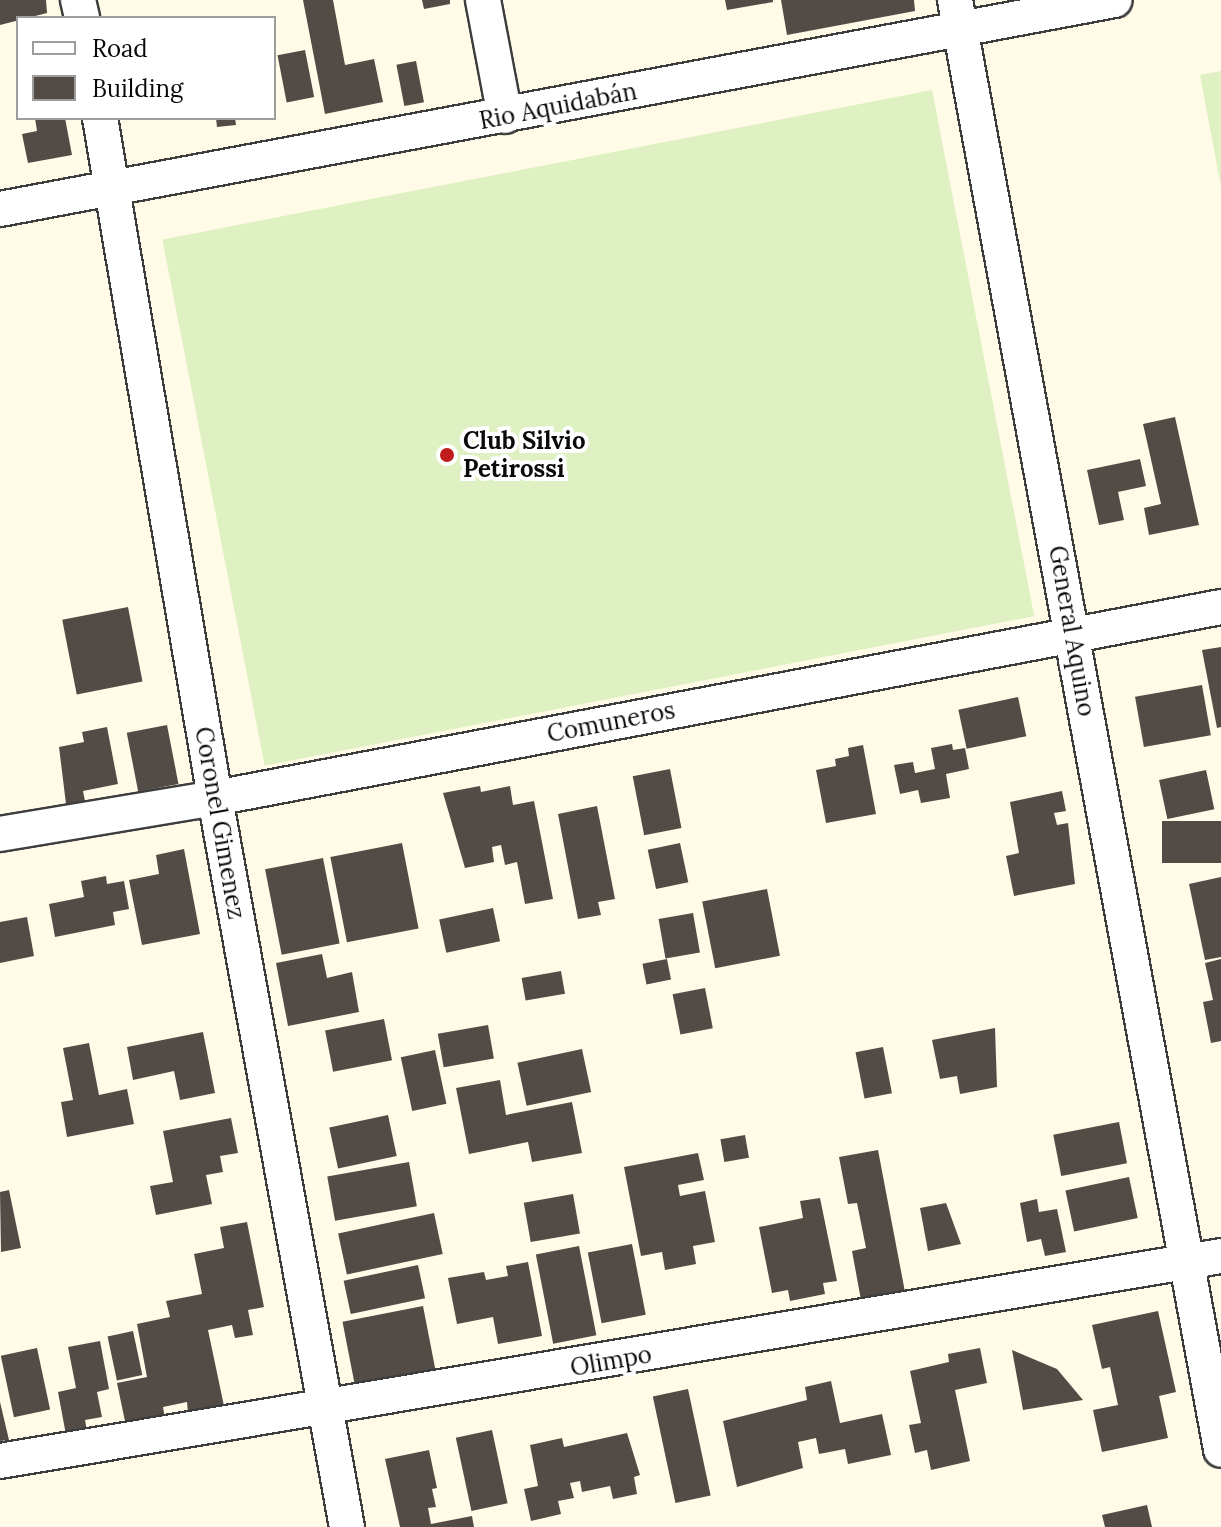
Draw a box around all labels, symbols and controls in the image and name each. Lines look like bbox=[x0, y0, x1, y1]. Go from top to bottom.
legend bbox=[16, 16, 276, 120]
text: Road bbox=[92, 33, 148, 64]
text: Building bbox=[92, 73, 183, 104]
street label: Rio Aquidabán bbox=[477, 77, 639, 135]
place label: Club Silvio Petirossi bbox=[463, 427, 586, 483]
marker: Club Silvio Petirossi bbox=[438, 446, 456, 464]
street label: General Aquino bbox=[1043, 543, 1101, 719]
street label: Comuneros bbox=[545, 696, 677, 748]
street label: Coronel Gimenez bbox=[189, 725, 251, 921]
street label: Olimpo bbox=[568, 1340, 654, 1382]

